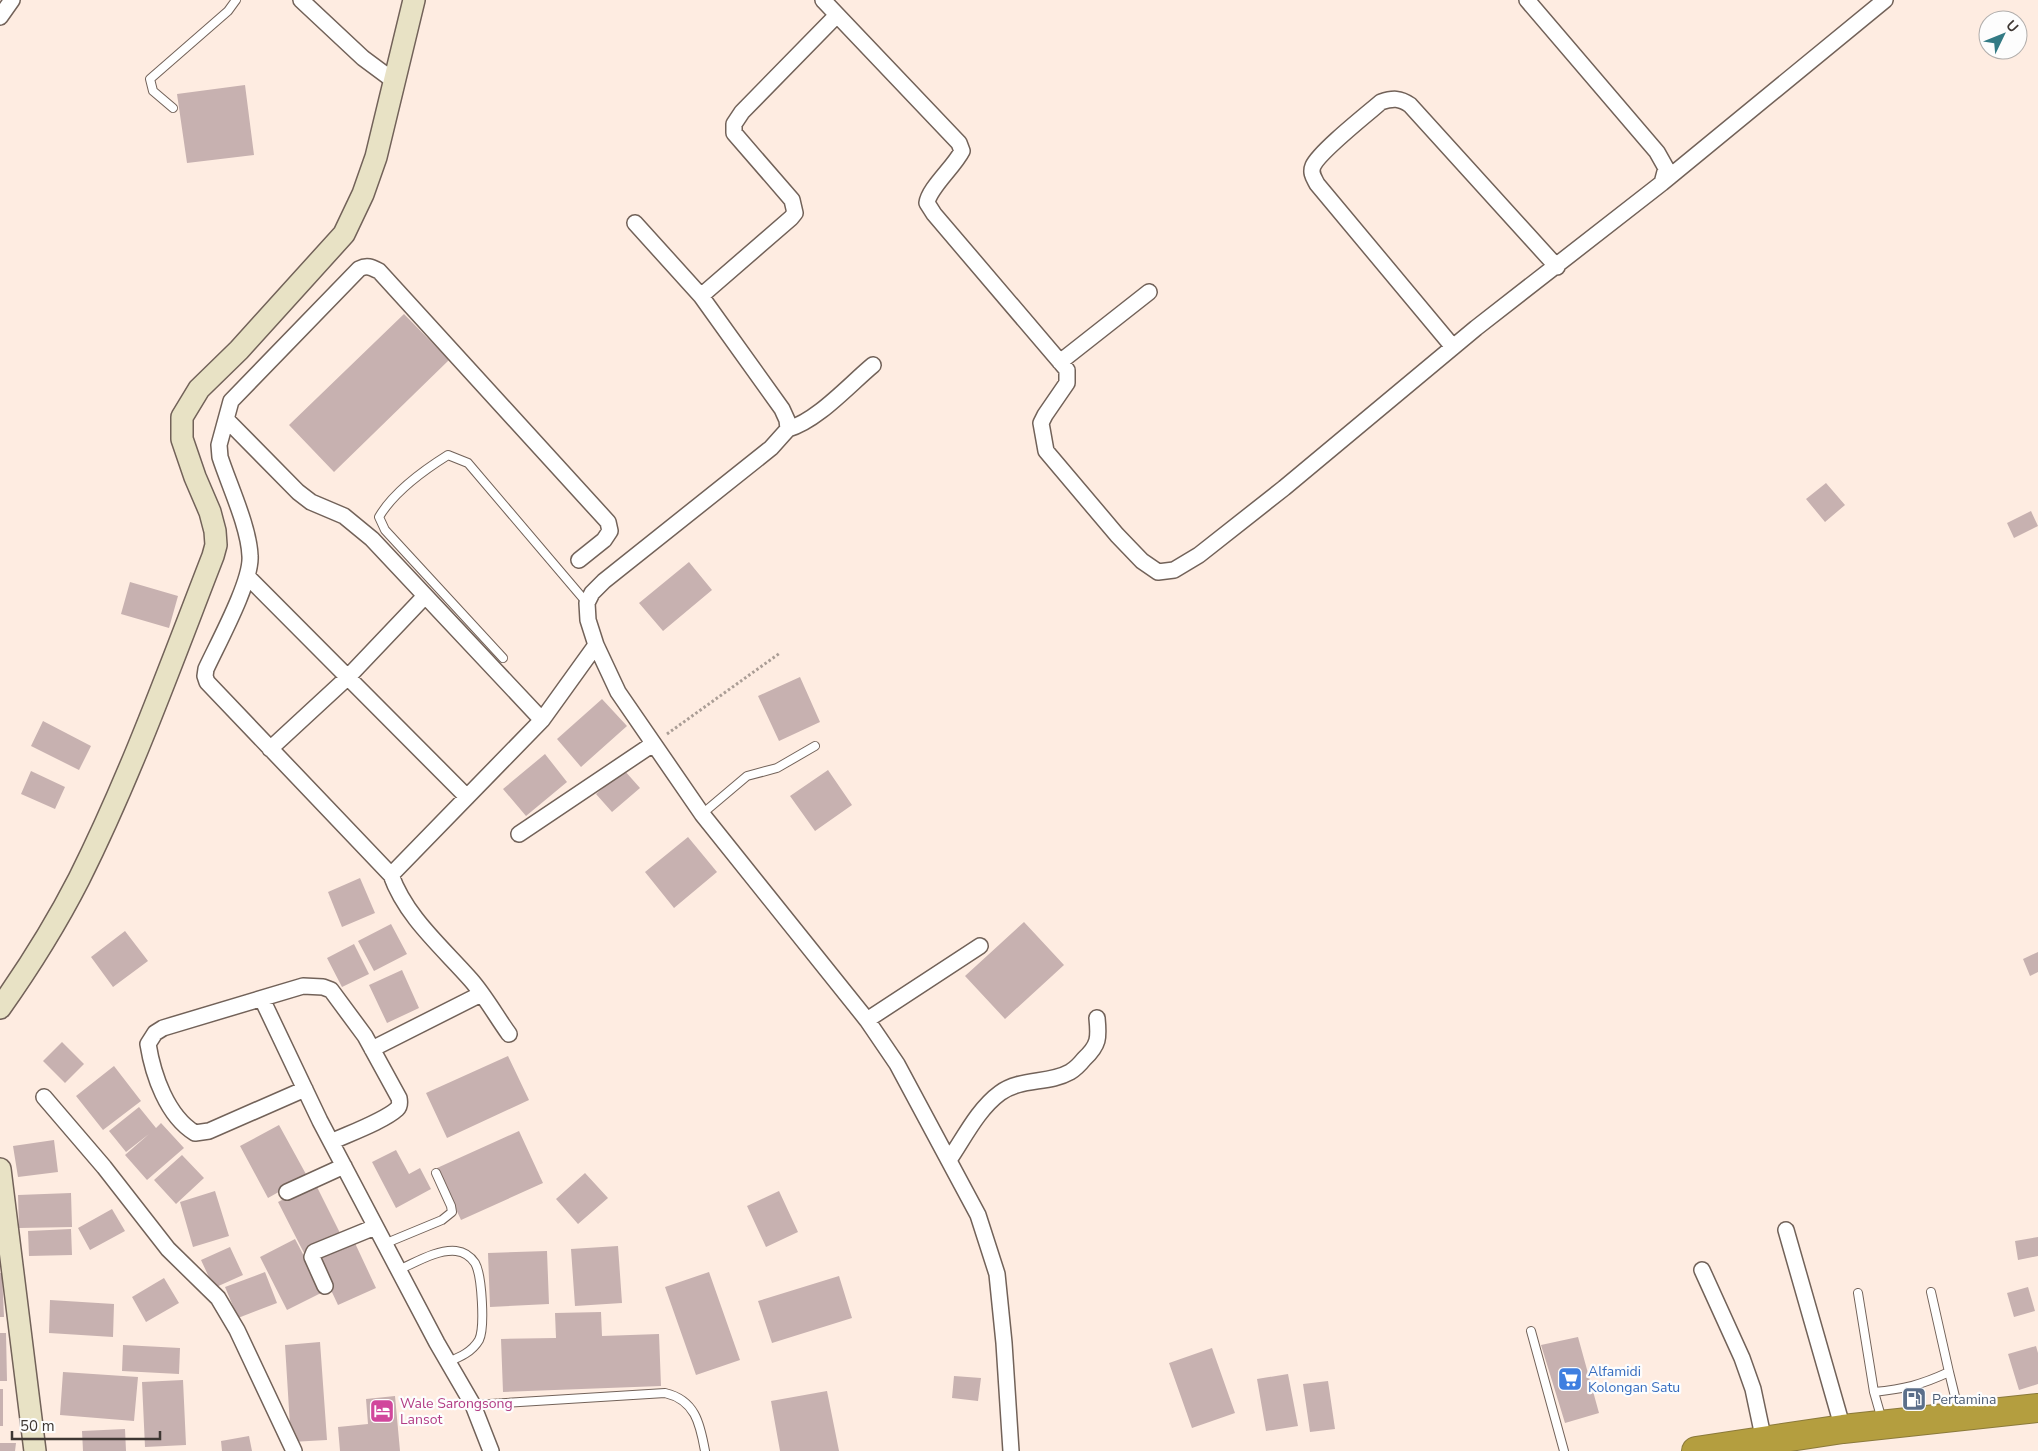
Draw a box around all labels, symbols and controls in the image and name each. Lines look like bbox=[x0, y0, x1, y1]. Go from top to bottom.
north arrow bbox=[1978, 10, 2028, 60]
text: U bbox=[2002, 16, 2023, 37]
place label: Alfamidi Kolongan Satu bbox=[1588, 1362, 1680, 1397]
supermarket icon: Alfamidi Kolongan Satu bbox=[1557, 1366, 1583, 1392]
fuel station icon: Pertamina bbox=[1901, 1386, 1927, 1412]
place label: Pertamina bbox=[1932, 1390, 1996, 1409]
place label: Wale Sarongsong Lansot bbox=[400, 1394, 513, 1429]
hotel icon: Wale Sarongsong Lansot bbox=[369, 1398, 395, 1424]
scale bar bbox=[12, 1408, 160, 1440]
text: 50 m bbox=[20, 1416, 55, 1436]

